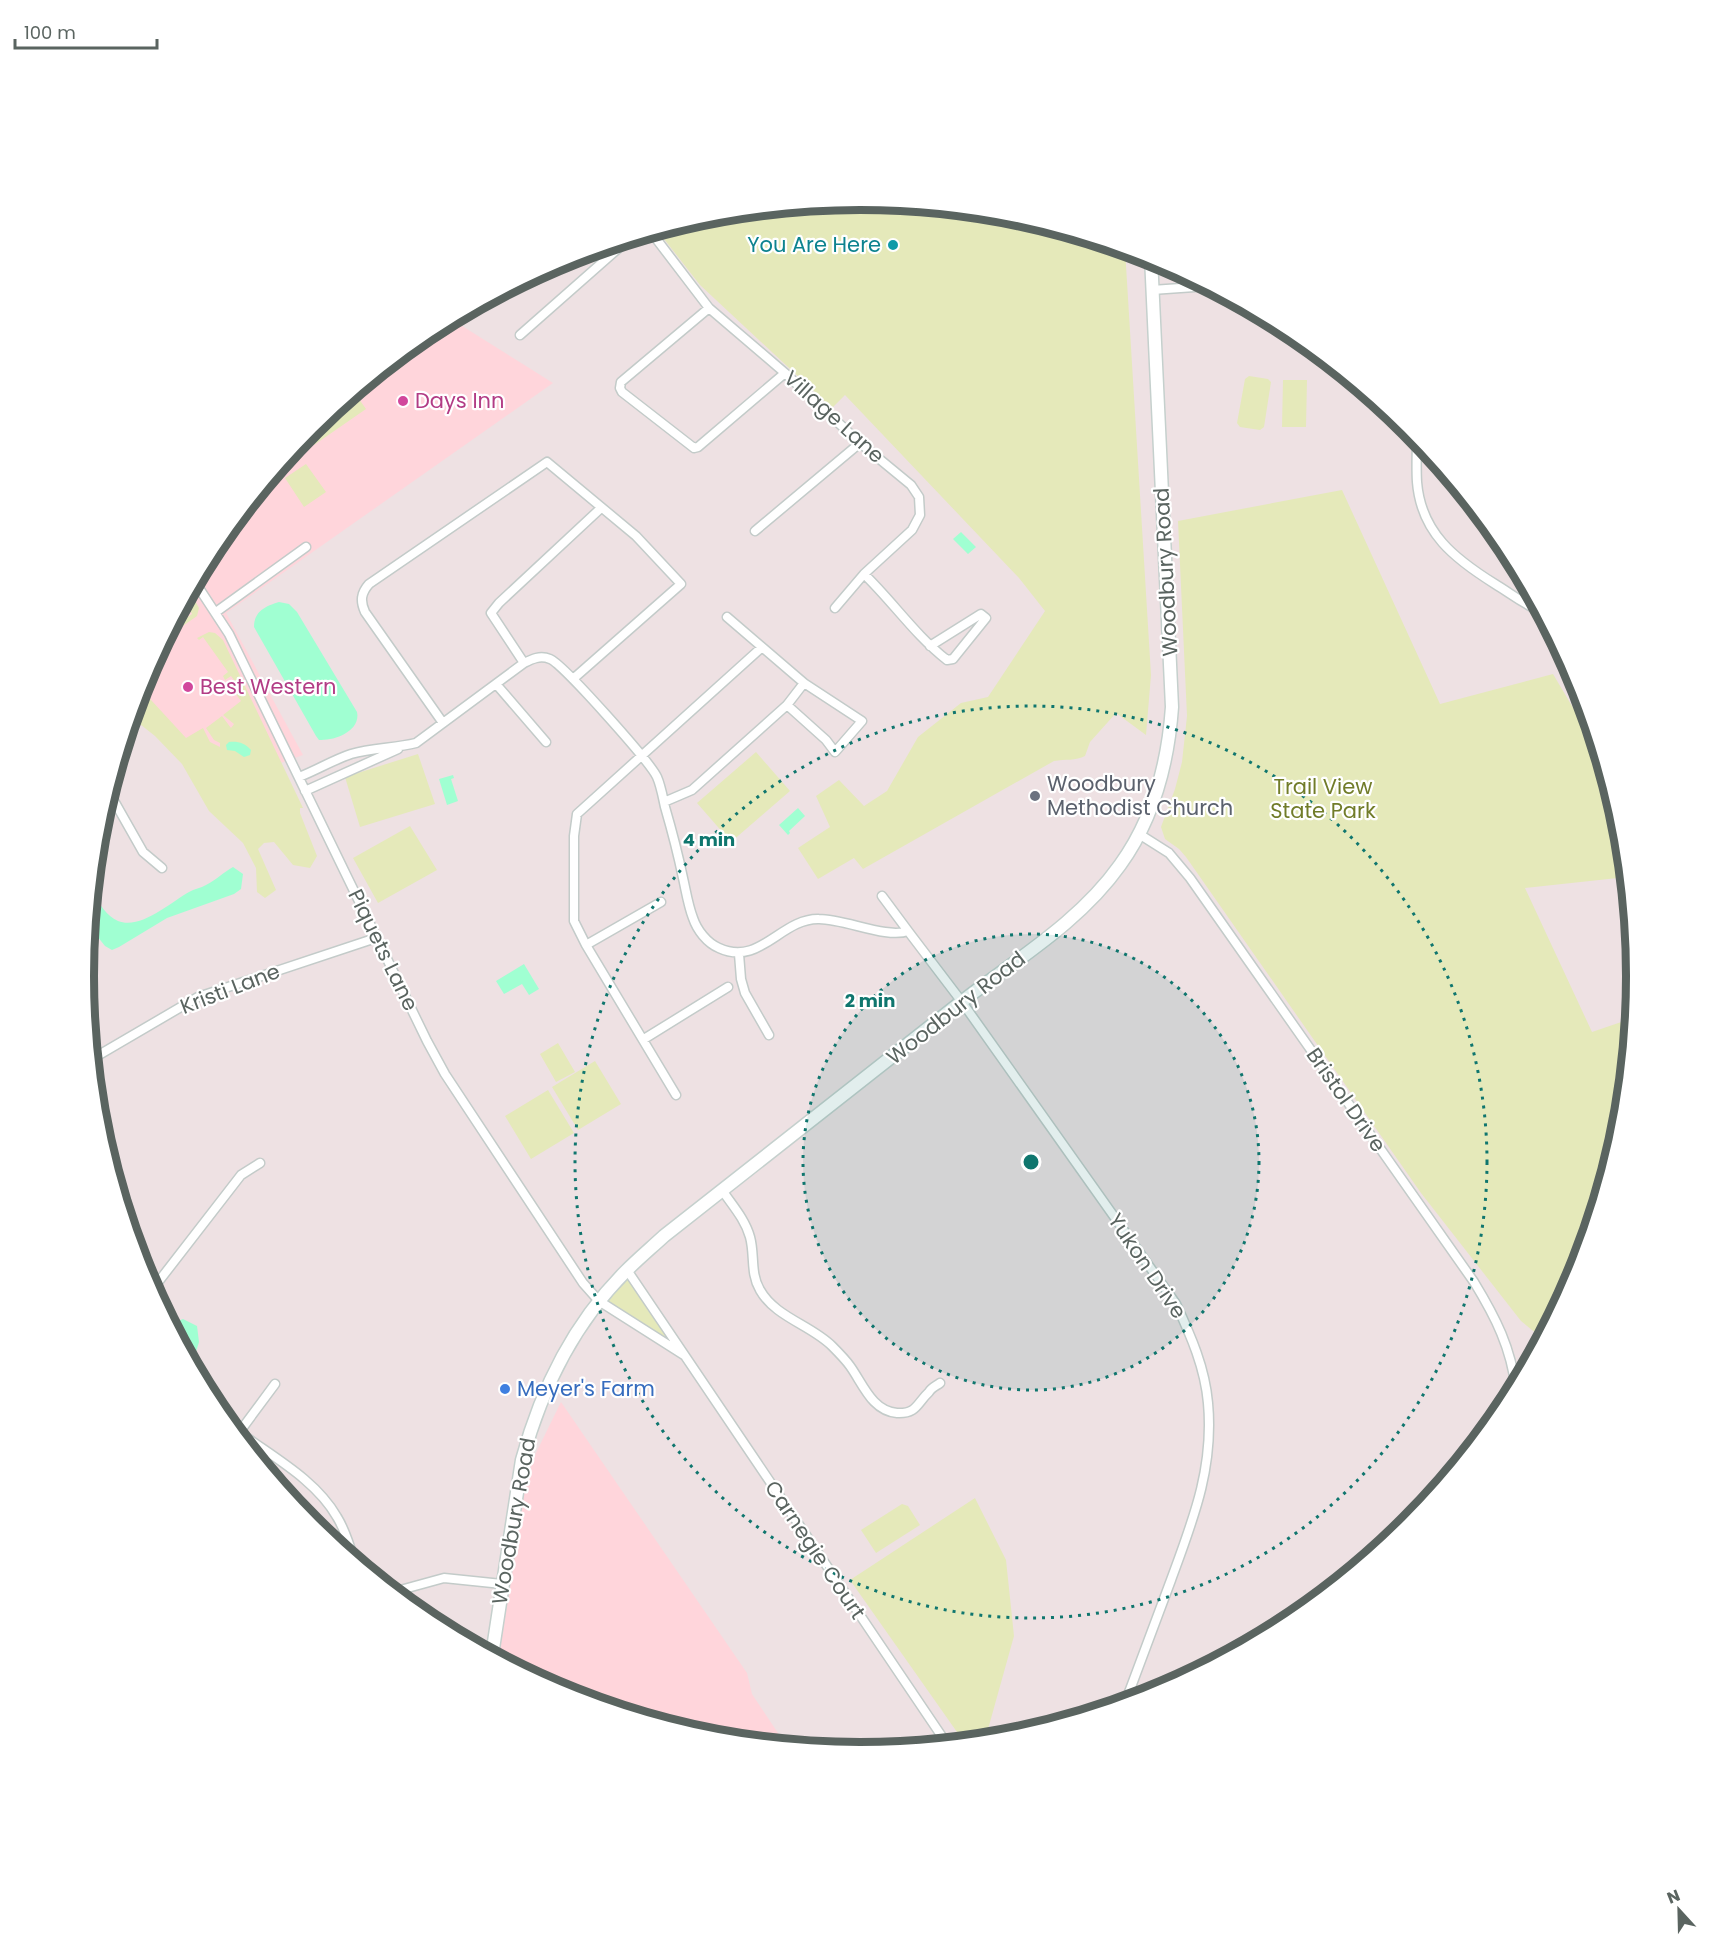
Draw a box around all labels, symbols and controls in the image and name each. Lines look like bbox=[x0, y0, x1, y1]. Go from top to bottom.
scale bar bbox=[15, 12, 158, 50]
text: 100 m bbox=[24, 20, 76, 45]
place label: You Are Here bbox=[747, 230, 881, 259]
marker: You Are Here bbox=[886, 238, 900, 252]
street label: Village Lane bbox=[778, 364, 891, 470]
place label: Days Inn bbox=[415, 386, 504, 415]
marker: Days Inn bbox=[396, 394, 410, 408]
street label: Woodbury Road bbox=[1147, 487, 1184, 657]
place label: Best Western bbox=[200, 672, 337, 701]
marker: Best Western bbox=[181, 680, 195, 694]
place label: Woodbury Methodist Church bbox=[1047, 769, 1233, 822]
park label: Trail View State Park bbox=[1270, 772, 1376, 825]
marker: Woodbury Methodist Church bbox=[1028, 789, 1042, 803]
text: 4 min bbox=[683, 827, 735, 852]
street label: Piquets Lane bbox=[342, 884, 425, 1015]
street label: Woodbury Road bbox=[880, 944, 1031, 1071]
street label: Kristi Lane bbox=[176, 956, 284, 1021]
text: 2 min bbox=[845, 988, 895, 1013]
street label: Bristol Drive bbox=[1300, 1042, 1393, 1158]
centre of rings bbox=[1021, 1152, 1041, 1172]
street label: Yukon Drive bbox=[1101, 1207, 1193, 1324]
place label: Meyer's Farm bbox=[517, 1374, 655, 1403]
marker: Meyer's Farm bbox=[498, 1382, 512, 1396]
street label: Woodbury Road bbox=[485, 1435, 542, 1607]
street label: Carnegie Court bbox=[758, 1475, 873, 1625]
north arrow bbox=[1649, 1880, 1709, 1940]
text: N bbox=[1664, 1884, 1683, 1909]

